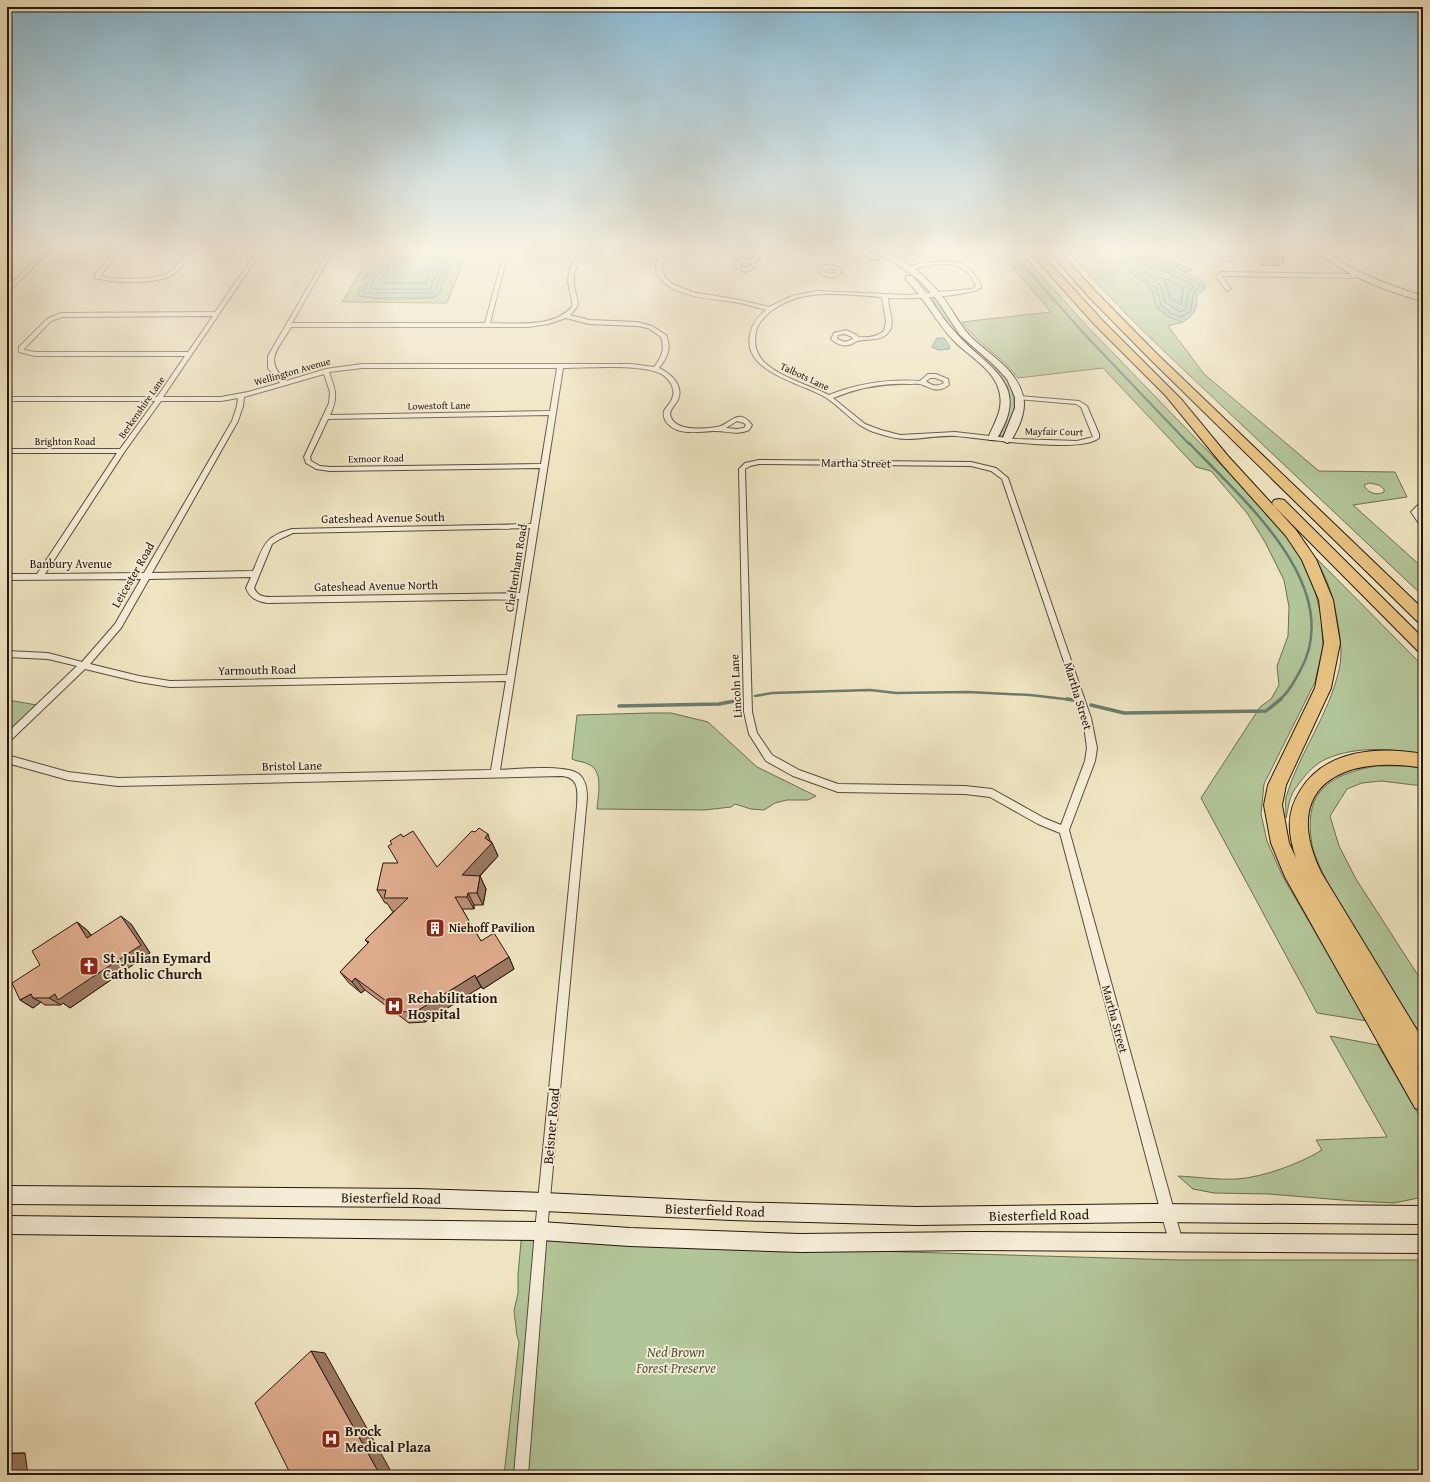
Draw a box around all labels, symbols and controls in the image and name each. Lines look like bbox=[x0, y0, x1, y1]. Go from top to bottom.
street label: Wellington Avenue bbox=[252, 353, 332, 390]
street label: Talbots Lane bbox=[778, 359, 832, 395]
street label: Berkenshire Lane bbox=[114, 373, 169, 441]
street label: Lowestoft Lane bbox=[407, 397, 471, 414]
street label: Mayfair Court bbox=[1025, 423, 1084, 440]
street label: Brighton Road bbox=[35, 434, 96, 449]
street label: Exmoor Road bbox=[348, 451, 405, 466]
street label: Martha Street bbox=[821, 453, 892, 472]
street label: Gateshead Avenue South bbox=[321, 508, 445, 527]
street label: Cheltenham Road bbox=[500, 522, 531, 613]
street label: Leicester Road bbox=[107, 538, 159, 611]
street label: Banbury Avenue bbox=[30, 555, 113, 572]
street label: Gateshead Avenue North bbox=[314, 576, 438, 595]
street label: Lincoln Lane bbox=[725, 653, 746, 718]
street label: Yarmouth Road bbox=[218, 660, 297, 679]
street label: Martha Street bbox=[1060, 660, 1097, 733]
street label: Bristol Lane bbox=[262, 756, 323, 775]
building icon: Niehoff Pavilion bbox=[424, 917, 446, 939]
place label: Niehoff Pavilion bbox=[449, 919, 535, 936]
place label: St. Julian Eymard Catholic Church bbox=[103, 948, 211, 984]
church icon: St. Julian Eymard Catholic Church bbox=[78, 955, 100, 977]
street label: Martha Street bbox=[1098, 983, 1133, 1056]
place label: Rehabilitation Hospital bbox=[408, 988, 498, 1024]
hospital icon: Rehabilitation Hospital bbox=[383, 995, 405, 1017]
street label: Beisner Road bbox=[538, 1086, 564, 1165]
street label: Biesterfield Road bbox=[341, 1187, 442, 1209]
street label: Biesterfield Road bbox=[665, 1198, 766, 1222]
street label: Biesterfield Road bbox=[989, 1204, 1090, 1226]
park label: Ned Brown Forest Preserve bbox=[635, 1342, 716, 1378]
place label: Brock Medical Plaza bbox=[345, 1421, 432, 1457]
hospital icon: Brock Medical Plaza bbox=[320, 1428, 342, 1450]

